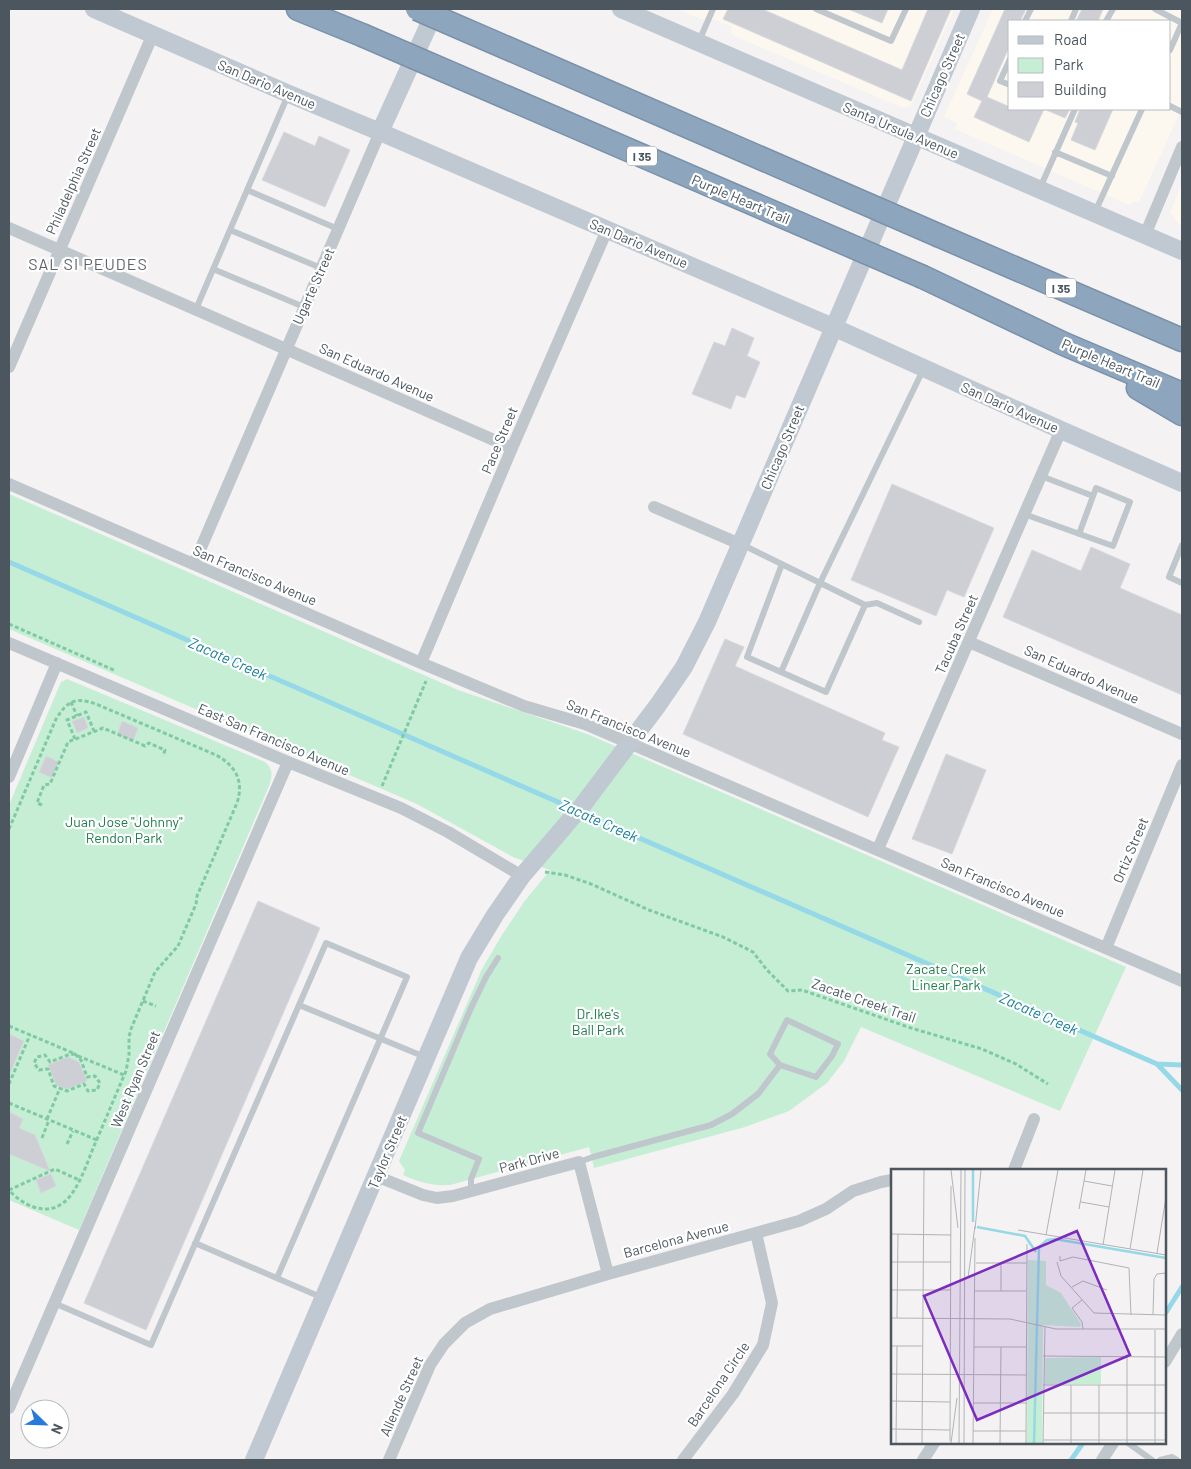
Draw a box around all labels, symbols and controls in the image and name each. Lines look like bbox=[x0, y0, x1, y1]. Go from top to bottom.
legend bbox=[1008, 20, 1171, 110]
street label: Chicago Street bbox=[916, 30, 968, 120]
text: Road bbox=[1054, 30, 1087, 48]
text: Park bbox=[1054, 55, 1084, 73]
street label: San Dario Avenue bbox=[215, 56, 319, 112]
text: Building bbox=[1054, 80, 1107, 98]
street label: Santa Ursula Avenue bbox=[841, 98, 961, 162]
street label: Philadelphia Street bbox=[42, 125, 104, 237]
road number: I 35 bbox=[627, 146, 657, 166]
street label: Purple Heart Trail bbox=[689, 171, 793, 227]
street label: San Dario Avenue bbox=[587, 215, 691, 271]
street label: Ugarte Street bbox=[288, 245, 338, 327]
district label: SAL SI PEUDES bbox=[28, 254, 148, 273]
road number: I 35 bbox=[1046, 278, 1076, 298]
street label: Purple Heart Trail bbox=[1059, 335, 1163, 391]
street label: San Eduardo Avenue bbox=[317, 339, 437, 405]
street label: San Dario Avenue bbox=[959, 378, 1061, 436]
street label: Chicago Street bbox=[757, 402, 807, 492]
street label: Pace Street bbox=[477, 404, 521, 476]
street label: San Francisco Avenue bbox=[191, 541, 319, 609]
street label: Tacuba Street bbox=[931, 591, 981, 677]
water label: Zacate Creek bbox=[186, 633, 271, 684]
street label: San Eduardo Avenue bbox=[1022, 641, 1142, 707]
street label: San Francisco Avenue bbox=[564, 695, 694, 761]
street label: East San Francisco Avenue bbox=[196, 699, 352, 779]
water label: Zacate Creek bbox=[557, 795, 642, 846]
park label: Juan Jose "Johnny" Rendon Park bbox=[65, 813, 183, 846]
street label: Ortiz Street bbox=[1109, 814, 1151, 886]
street label: San Francisco Avenue bbox=[939, 853, 1067, 921]
park label: Zacate Creek Linear Park bbox=[906, 960, 986, 993]
street label: Zacate Creek Trail bbox=[810, 974, 918, 1026]
water label: Zacate Creek bbox=[997, 988, 1082, 1039]
park label: Dr.Ike's Ball Park bbox=[572, 1005, 624, 1038]
street label: West Ryan Street bbox=[107, 1028, 163, 1130]
street label: Taylor Street bbox=[364, 1113, 410, 1191]
street label: Park Drive bbox=[497, 1144, 561, 1176]
inset map bbox=[891, 1169, 1166, 1444]
street label: Barcelona Avenue bbox=[621, 1217, 731, 1261]
street label: Barcelona Circle bbox=[683, 1338, 753, 1430]
street label: Allende Street bbox=[376, 1353, 426, 1439]
north arrow bbox=[20, 1399, 70, 1449]
text: N bbox=[48, 1422, 67, 1437]

